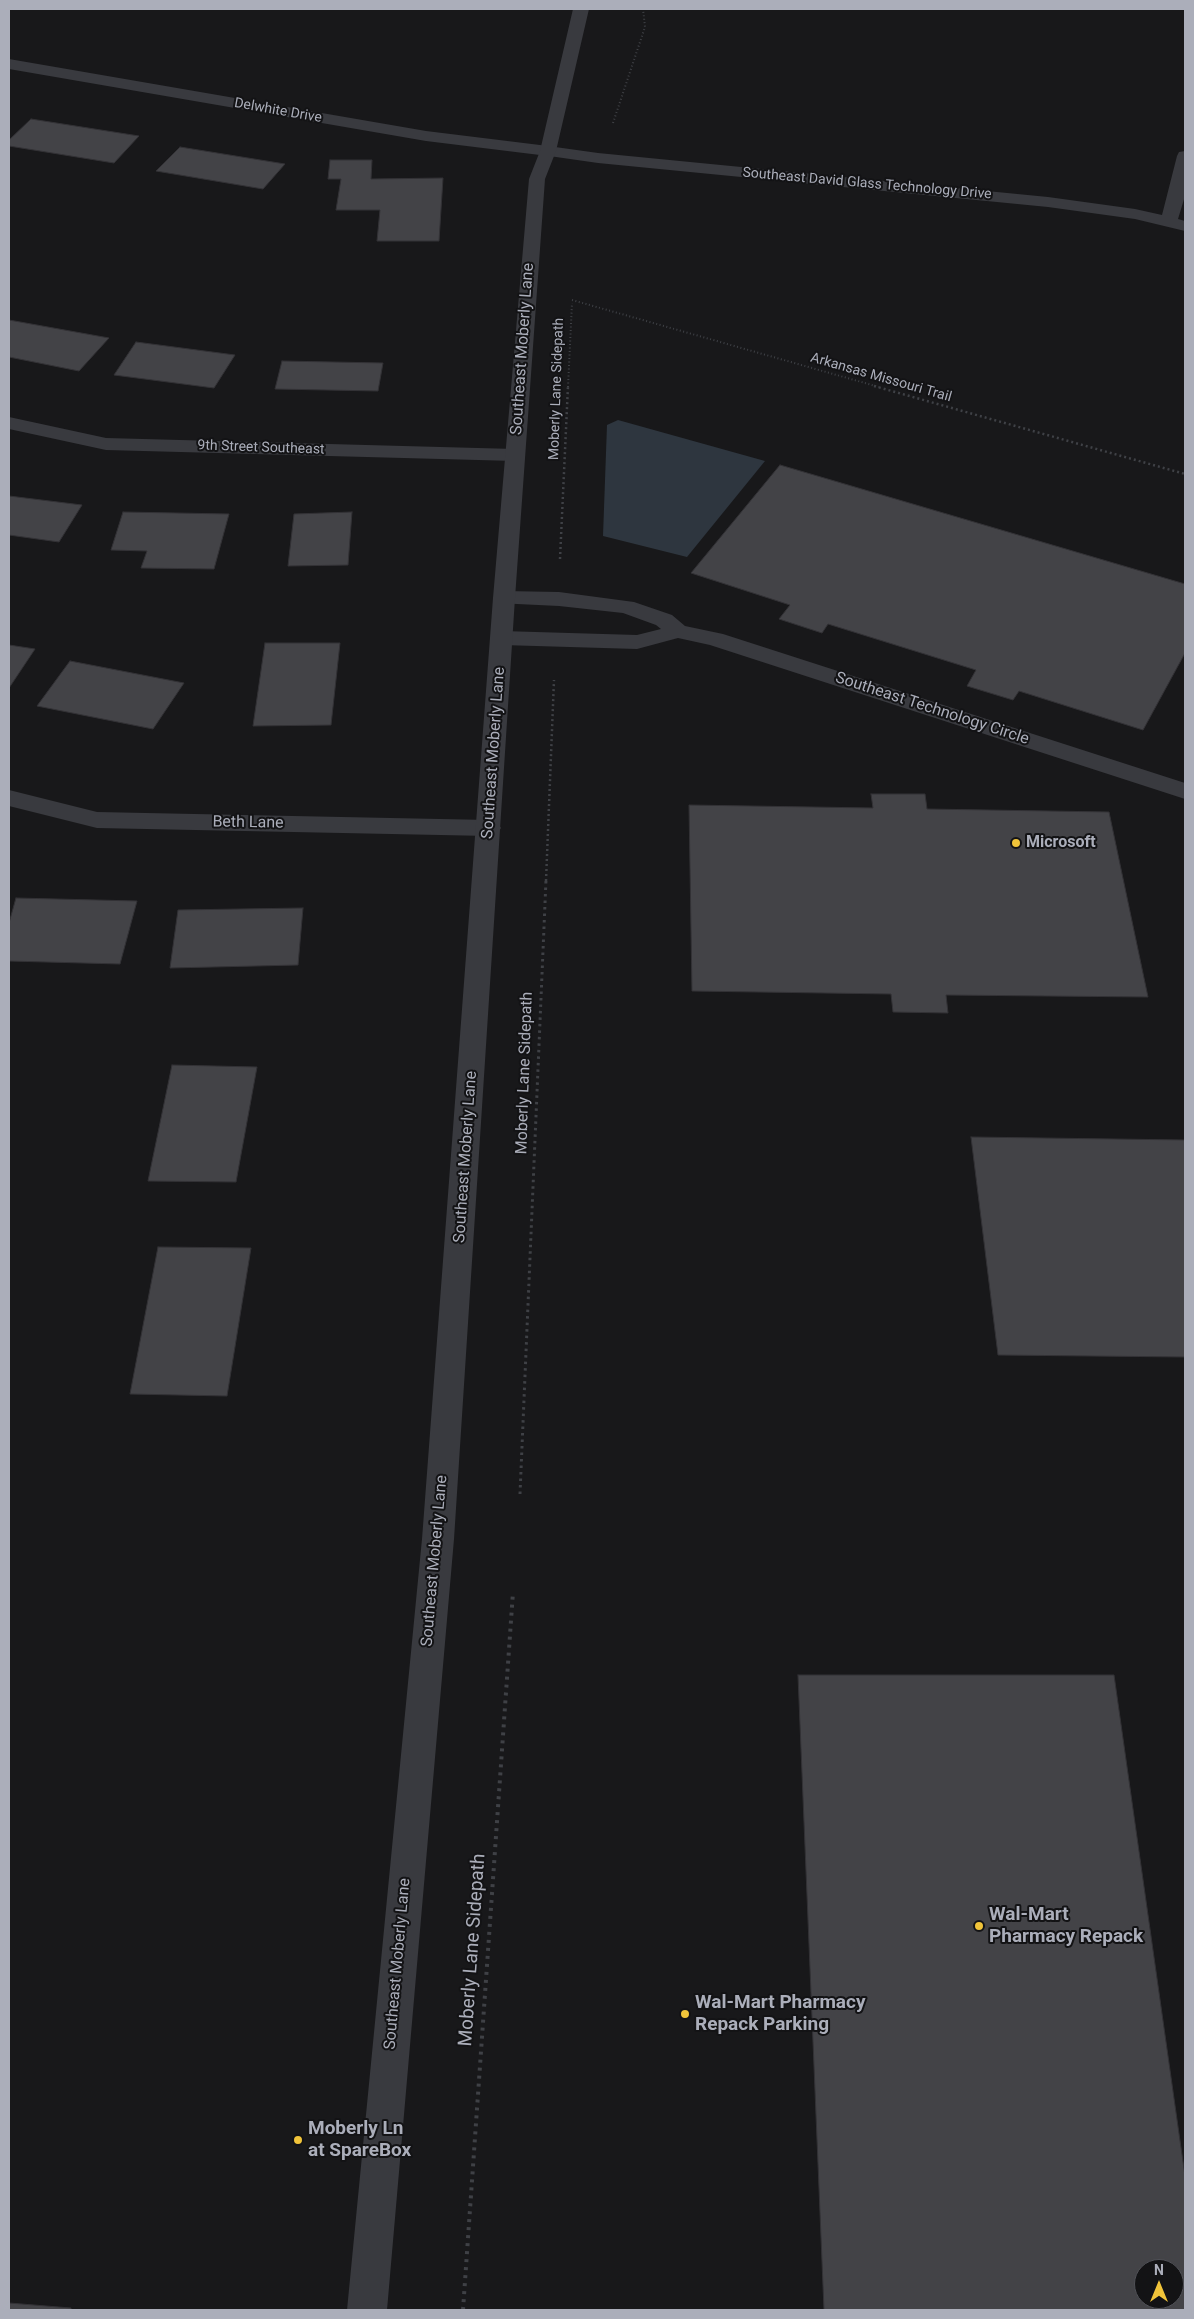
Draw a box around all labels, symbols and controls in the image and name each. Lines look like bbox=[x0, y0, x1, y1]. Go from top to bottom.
street label: Delwhite Drive bbox=[233, 95, 323, 127]
street label: Southeast David Glass Technology Drive bbox=[742, 165, 992, 203]
street label: Southeast Moberly Lane bbox=[507, 262, 539, 436]
street label: Moberly Lane Sidepath bbox=[546, 318, 568, 460]
street label: Arkansas Missouri Trail bbox=[809, 350, 953, 406]
street label: 9th Street Southeast bbox=[197, 437, 325, 459]
street label: Southeast Moberly Lane bbox=[478, 666, 510, 840]
street label: Southeast Technology Circle bbox=[833, 669, 1031, 749]
street label: Beth Lane bbox=[212, 813, 284, 833]
place label: Microsoft bbox=[1026, 833, 1096, 853]
marker: Microsoft bbox=[1010, 837, 1022, 849]
street label: Moberly Lane Sidepath bbox=[513, 991, 537, 1155]
street label: Southeast Moberly Lane bbox=[450, 1070, 482, 1244]
street label: Southeast Moberly Lane bbox=[418, 1474, 452, 1648]
street label: Moberly Lane Sidepath bbox=[455, 1853, 491, 2047]
street label: Southeast Moberly Lane bbox=[381, 1877, 415, 2051]
place label: Wal-Mart Pharmacy Repack bbox=[989, 1904, 1143, 1948]
marker: Wal-Mart Pharmacy Repack bbox=[973, 1920, 985, 1932]
place label: Wal-Mart Pharmacy Repack Parking bbox=[695, 1992, 865, 2036]
marker: Wal-Mart Pharmacy Repack Parking bbox=[679, 2008, 691, 2020]
place label: Moberly Ln at SpareBox bbox=[308, 2118, 411, 2162]
marker: Moberly Ln at SpareBox bbox=[292, 2134, 304, 2146]
north arrow bbox=[1134, 2259, 1184, 2309]
text: N bbox=[1154, 2262, 1164, 2278]

